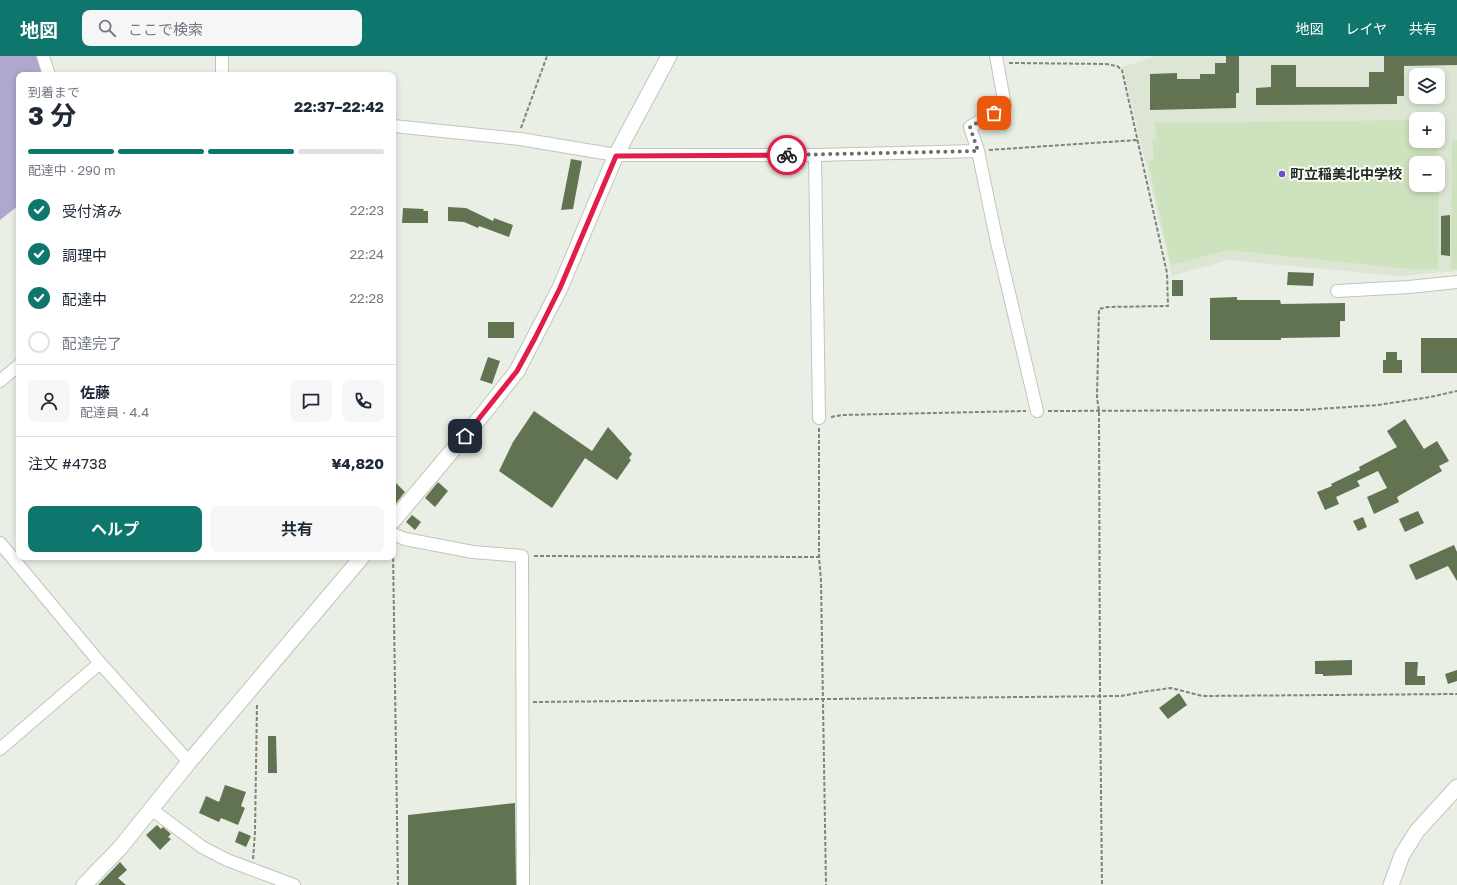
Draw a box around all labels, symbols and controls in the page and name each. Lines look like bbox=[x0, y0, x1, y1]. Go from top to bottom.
search box bbox=[82, 10, 362, 46]
icon: search bbox=[96, 17, 118, 39]
text: 地図 bbox=[20, 18, 58, 41]
text: ここで検索 bbox=[128, 20, 203, 38]
text: 地図 bbox=[1295, 20, 1323, 37]
text: レイヤ bbox=[1345, 20, 1387, 37]
text: 共有 bbox=[1409, 20, 1437, 37]
map controls bbox=[1409, 68, 1445, 192]
button: layers bbox=[1409, 68, 1445, 104]
text: 到着まで bbox=[28, 84, 80, 100]
pin bbox=[977, 96, 1011, 130]
text: 22:37–22:42 bbox=[294, 97, 384, 115]
text: 3 分 bbox=[28, 100, 76, 131]
icon: bag bbox=[983, 102, 1005, 124]
button: + bbox=[1409, 112, 1445, 148]
courier bbox=[767, 135, 807, 175]
icon: bike bbox=[776, 144, 798, 166]
button: − bbox=[1409, 156, 1445, 192]
text: 配達中 · 290 m bbox=[28, 162, 116, 178]
place label: 町立稲美北中学校 bbox=[1290, 165, 1402, 182]
marker: 町立稲美北中学校 bbox=[1277, 169, 1287, 179]
icon: check bbox=[28, 199, 50, 221]
text: 受付済み bbox=[62, 202, 122, 220]
text: 22:23 bbox=[350, 202, 384, 218]
icon: check bbox=[28, 243, 50, 265]
text: 調理中 bbox=[62, 246, 107, 264]
text: 22:24 bbox=[350, 246, 384, 262]
icon: check bbox=[28, 287, 50, 309]
text: 配達中 bbox=[62, 290, 107, 308]
text: 22:28 bbox=[350, 290, 384, 306]
text: 配達完了 bbox=[62, 334, 122, 352]
button: person bbox=[28, 380, 70, 422]
button: chat bbox=[290, 380, 332, 422]
button: phone bbox=[342, 380, 384, 422]
text: 佐藤 bbox=[80, 383, 110, 401]
text: 配達員 · 4.4 bbox=[80, 404, 149, 420]
pin bbox=[448, 419, 482, 453]
icon: home bbox=[454, 425, 476, 447]
text: 注文 #4738 bbox=[28, 454, 107, 472]
text: ¥4,820 bbox=[331, 454, 384, 472]
button: ヘルプ bbox=[28, 506, 202, 552]
button: 共有 bbox=[210, 506, 384, 552]

